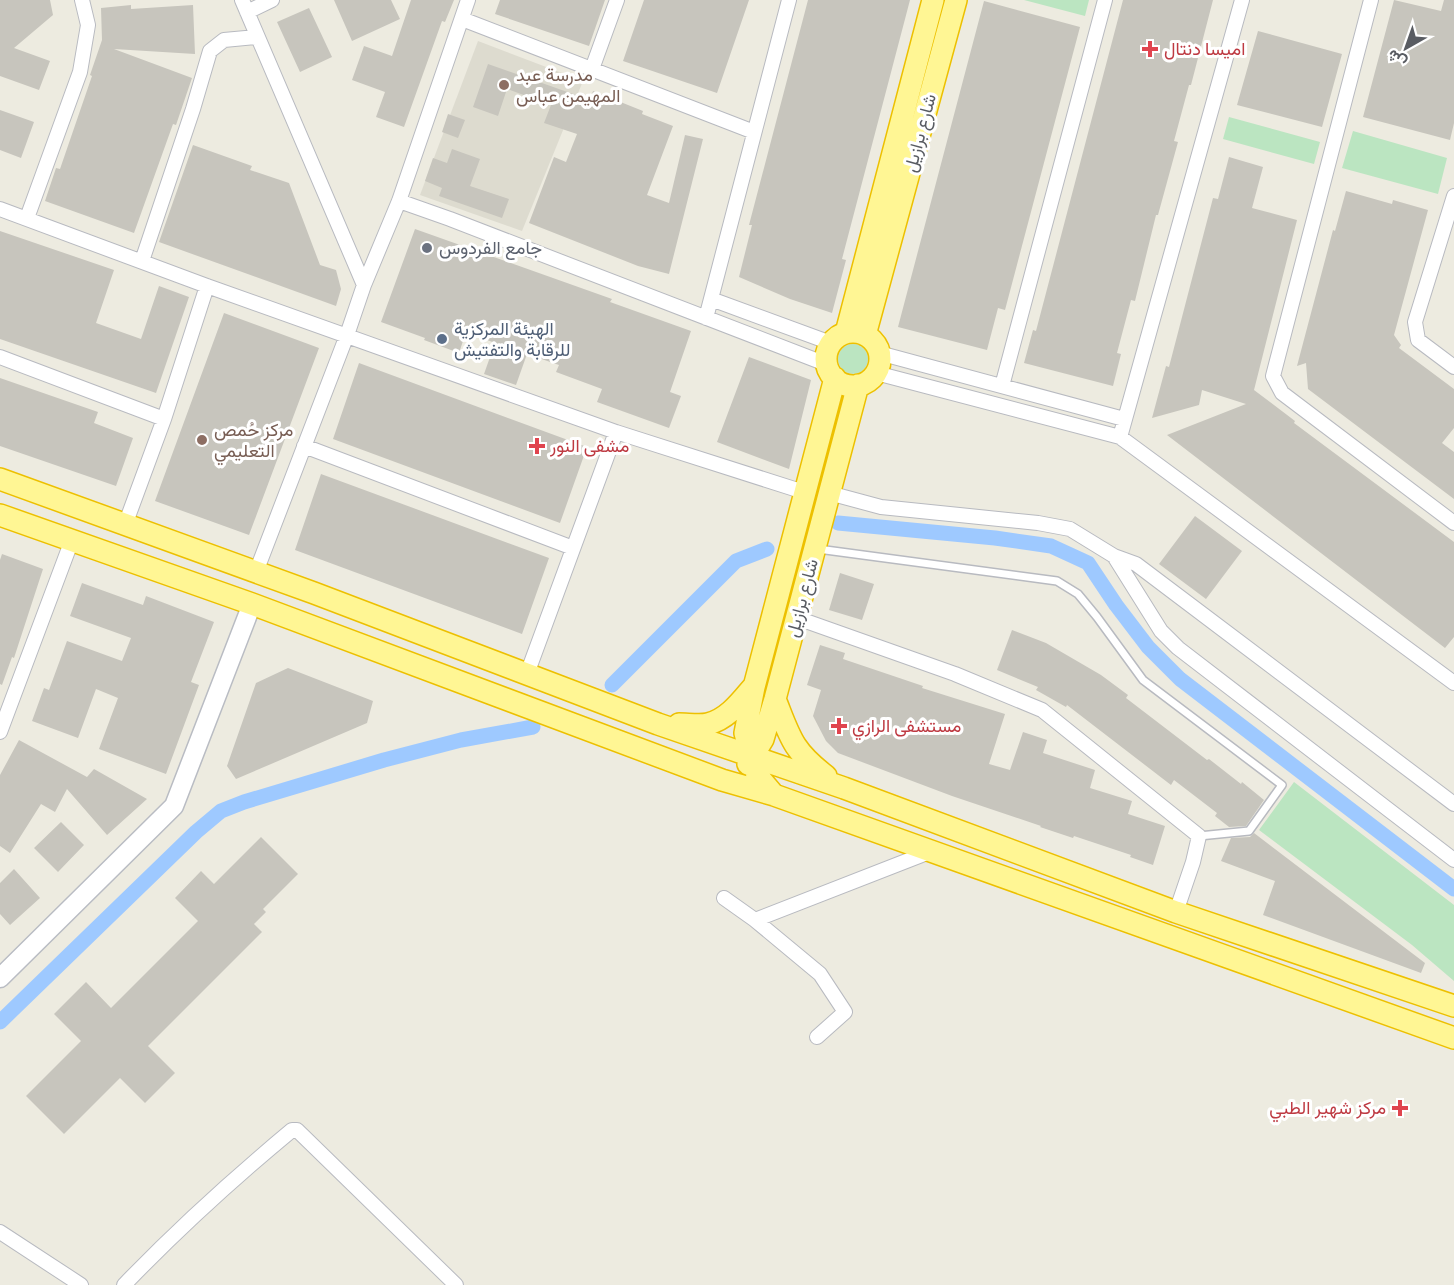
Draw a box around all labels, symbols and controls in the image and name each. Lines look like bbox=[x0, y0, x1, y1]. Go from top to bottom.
north arrow bbox=[1376, 18, 1436, 78]
place label: اميسا دنتال bbox=[1164, 39, 1245, 62]
marker: اميسا دنتال bbox=[1141, 40, 1159, 58]
text: ش bbox=[1384, 44, 1411, 72]
place label: مدرسة عبد المهيمن عباس bbox=[516, 65, 620, 109]
marker: مدرسة عبد المهيمن عباس bbox=[497, 78, 511, 92]
street label: شارع برازيل bbox=[900, 92, 943, 175]
place label: جامع الفردوس bbox=[439, 238, 542, 261]
marker: جامع الفردوس bbox=[420, 241, 434, 255]
place label: الهيئة المركزية للرقابة والتفتيش bbox=[454, 319, 570, 363]
marker: الهيئة المركزية للرقابة والتفتيش bbox=[435, 332, 449, 346]
place label: مركز حُمص التعليمي bbox=[214, 420, 293, 466]
marker: مركز حُمص التعليمي bbox=[195, 433, 209, 447]
place label: مشفى النور bbox=[549, 436, 629, 459]
marker: مشفى النور bbox=[528, 437, 546, 455]
street label: شارع برازيل bbox=[782, 557, 825, 640]
place label: مستشفى الرازي bbox=[852, 716, 961, 741]
marker: مستشفى الرازي bbox=[830, 717, 848, 735]
place label: مركز شهير الطبي bbox=[1269, 1098, 1386, 1123]
marker: مركز شهير الطبي bbox=[1391, 1099, 1409, 1117]

